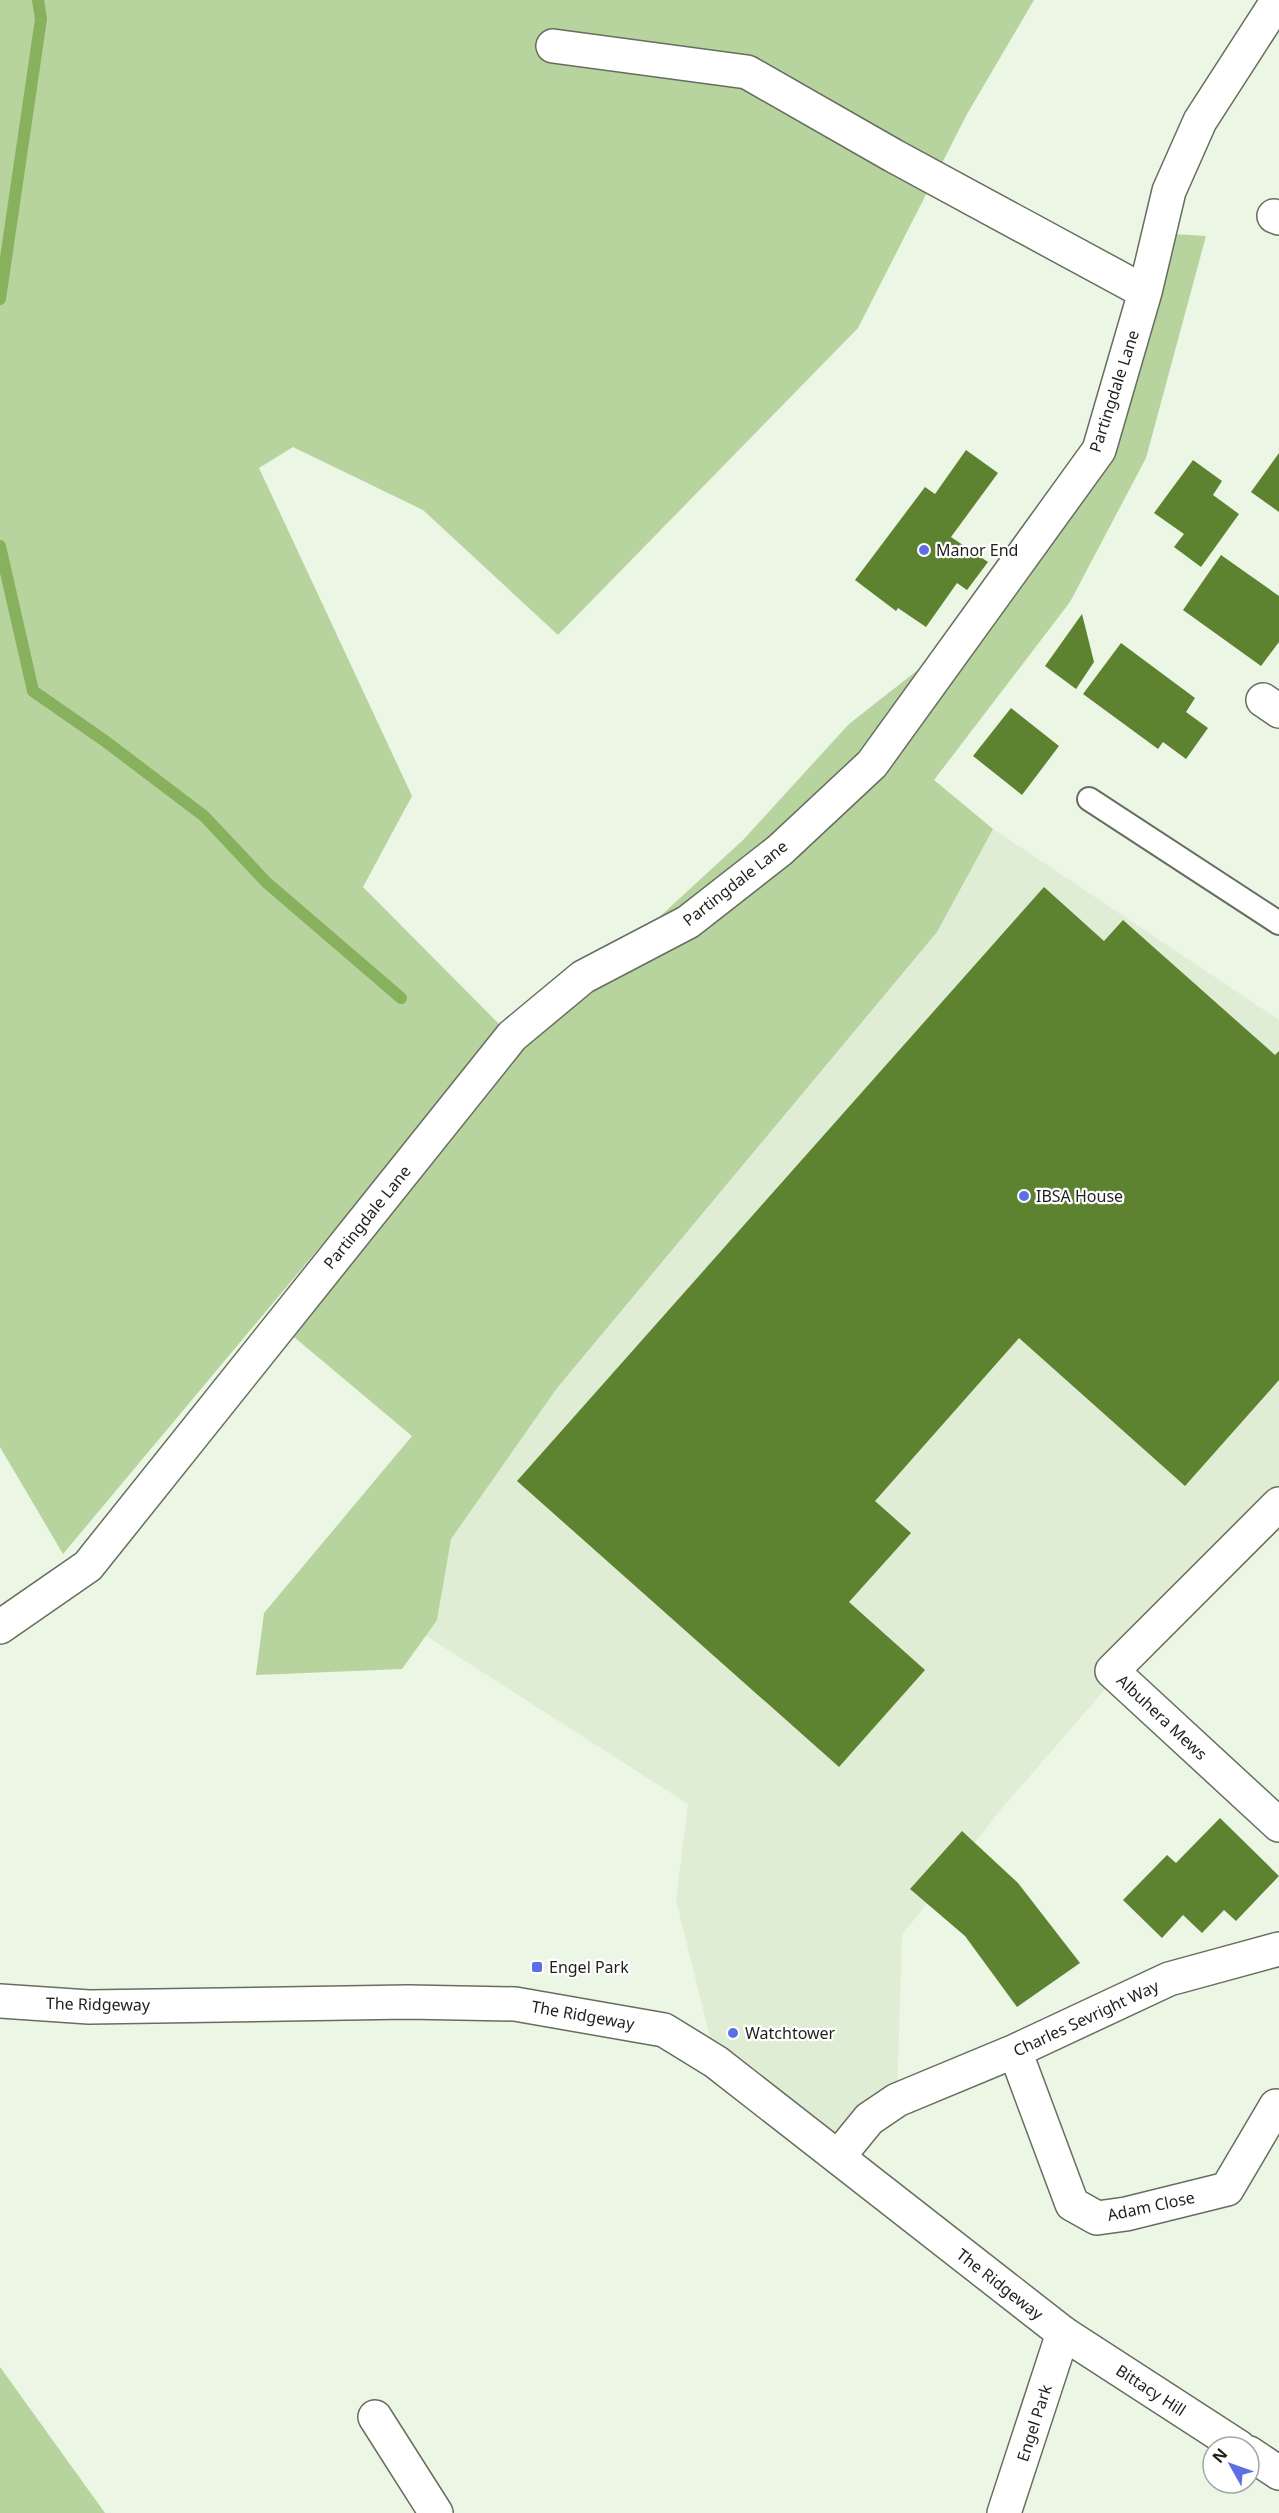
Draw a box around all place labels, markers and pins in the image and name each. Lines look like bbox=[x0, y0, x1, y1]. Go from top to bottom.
place label: Manor End bbox=[936, 539, 1018, 561]
marker: Manor End bbox=[917, 543, 931, 557]
place label: IBSA House bbox=[1036, 1185, 1123, 1207]
marker: IBSA House bbox=[1017, 1189, 1031, 1203]
place label: Engel Park bbox=[549, 1956, 629, 1978]
marker: Engel Park bbox=[530, 1960, 544, 1974]
place label: Watchtower bbox=[745, 2022, 836, 2044]
marker: Watchtower bbox=[726, 2026, 740, 2040]

